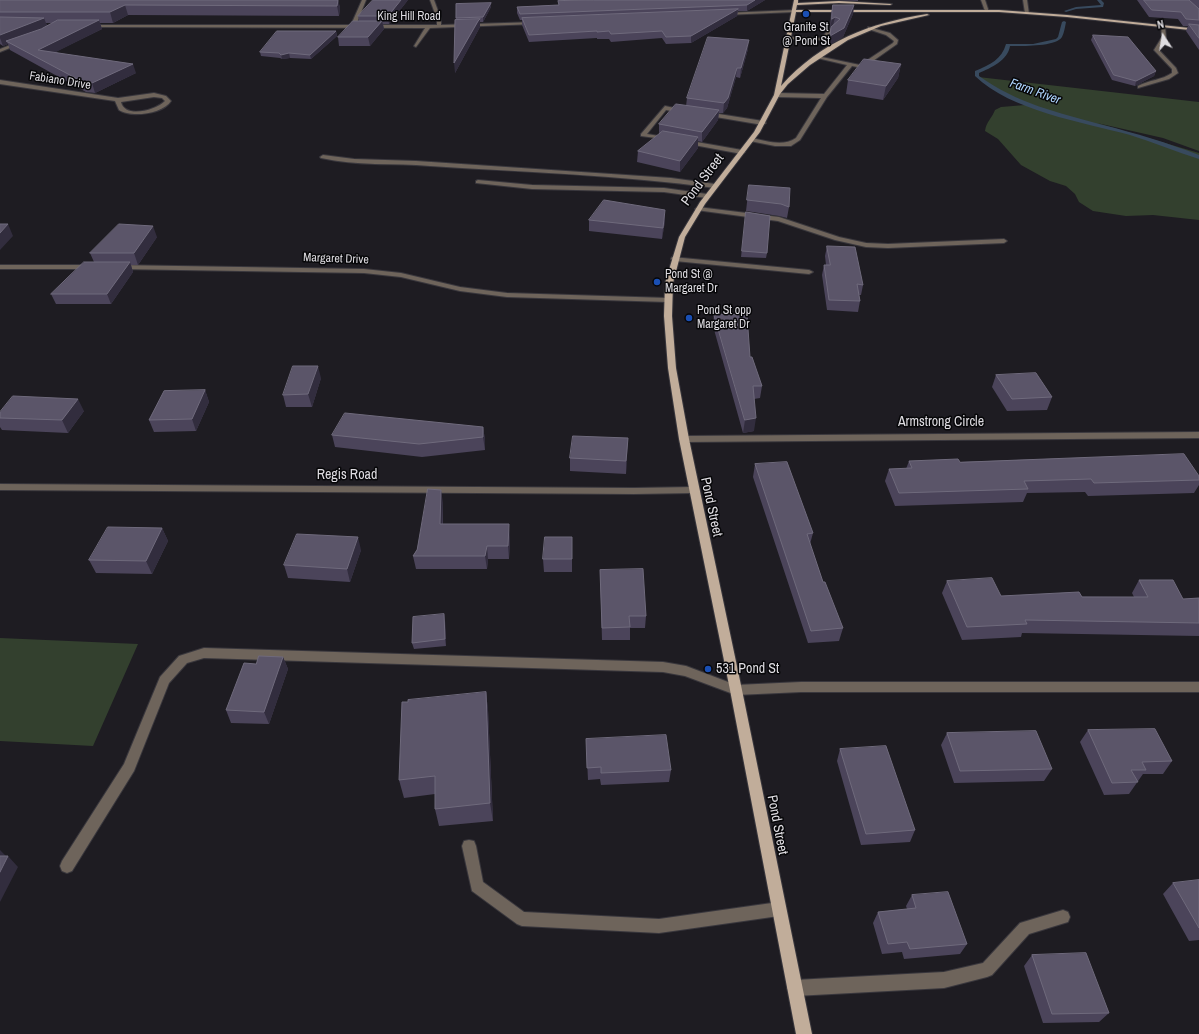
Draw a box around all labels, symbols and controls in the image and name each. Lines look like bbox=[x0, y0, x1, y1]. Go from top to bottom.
marker: Granite St @ Pond St bbox=[801, 9, 811, 19]
street label: King Hill Road bbox=[377, 10, 441, 24]
north arrow bbox=[1143, 16, 1183, 56]
text: N bbox=[1156, 17, 1165, 32]
place label: Granite St @ Pond St bbox=[782, 21, 830, 49]
street label: Fabiano Drive bbox=[28, 69, 92, 93]
water label: Farm River bbox=[1007, 76, 1063, 108]
street label: Pond Street bbox=[678, 151, 728, 209]
street label: Margaret Drive bbox=[303, 251, 369, 267]
place label: Pond St @ Margaret Dr bbox=[665, 268, 717, 296]
marker: Pond St @ Margaret Dr bbox=[652, 277, 662, 287]
place label: Pond St opp Margaret Dr bbox=[697, 304, 751, 332]
marker: Pond St opp Margaret Dr bbox=[684, 313, 694, 323]
street label: Armstrong Circle bbox=[898, 414, 984, 430]
street label: Regis Road bbox=[317, 467, 377, 483]
street label: Pond Street bbox=[696, 476, 726, 538]
place label: 531 Pond St bbox=[716, 661, 779, 677]
marker: 531 Pond St bbox=[703, 664, 713, 674]
street label: Pond Street bbox=[763, 794, 791, 856]

